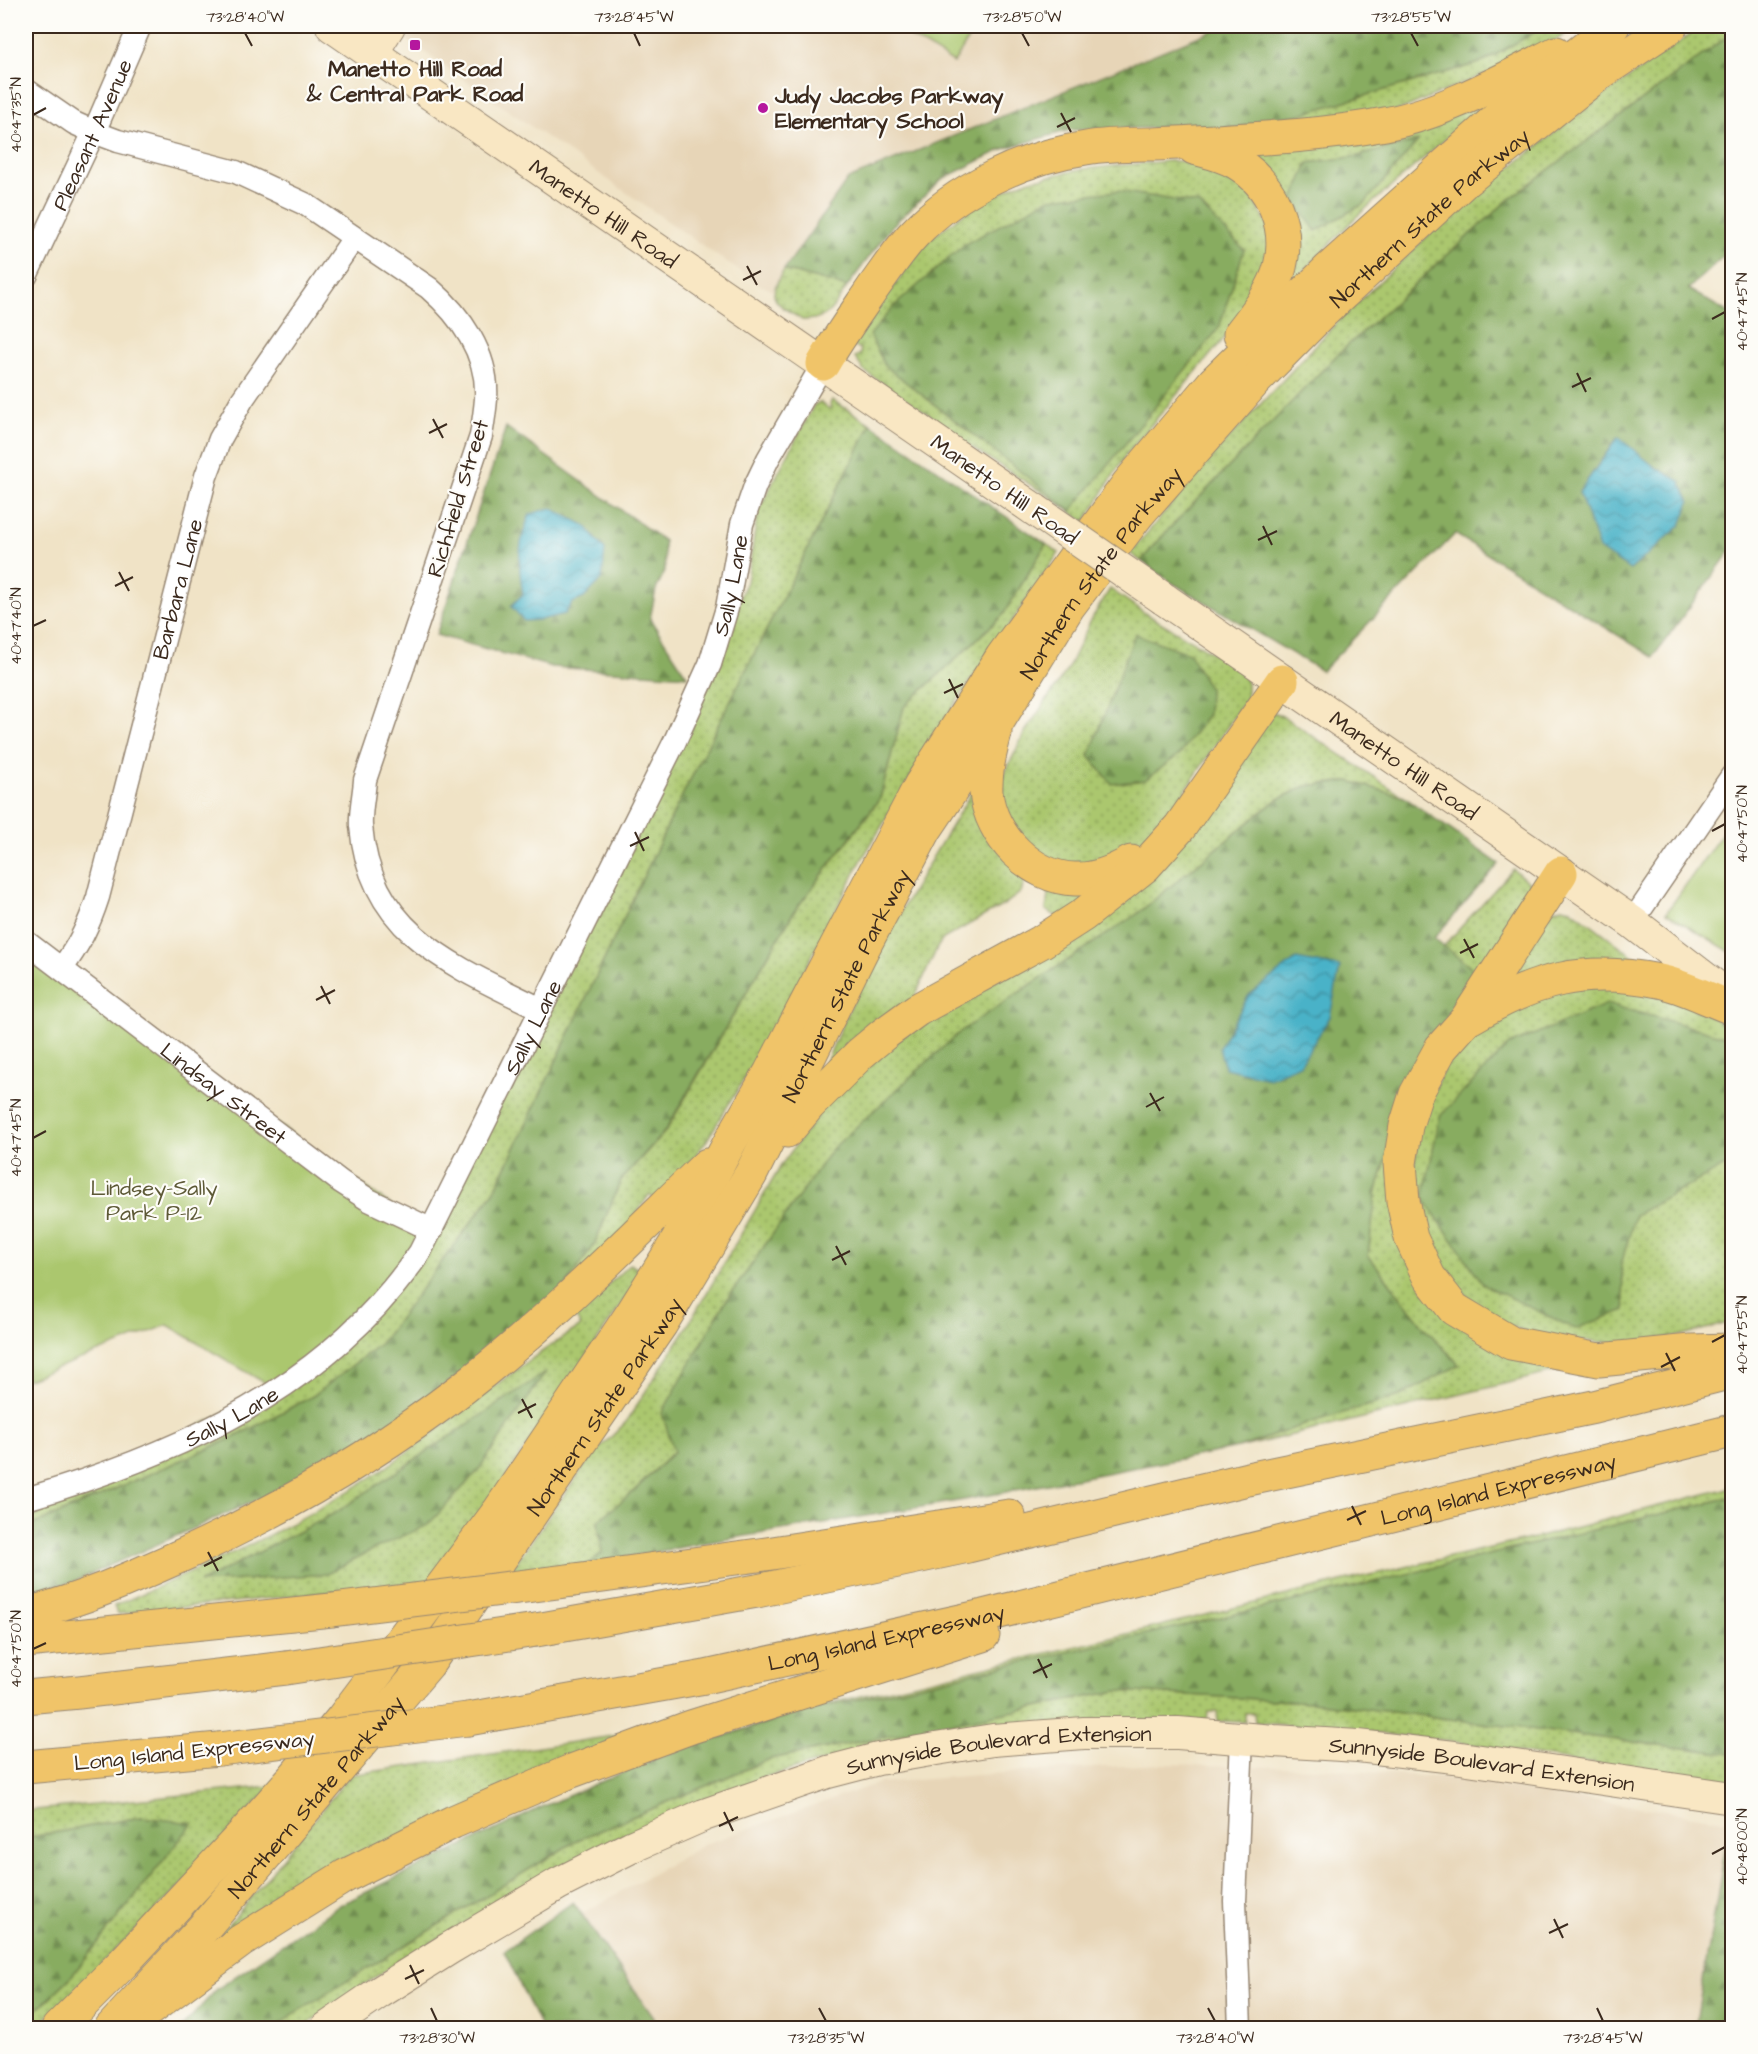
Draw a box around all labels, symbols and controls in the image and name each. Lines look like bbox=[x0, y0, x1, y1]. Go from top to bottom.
text: 73°28'40"W bbox=[206, 7, 284, 28]
text: 73°28'45"W bbox=[594, 7, 674, 28]
text: 73°28'50"W bbox=[983, 7, 1061, 28]
text: 73°28'55"W bbox=[1371, 7, 1451, 28]
marker: Manetto Hill Road & Central Park Road bbox=[408, 38, 422, 52]
place label: Manetto Hill Road & Central Park Road bbox=[306, 54, 524, 110]
street label: Pleasant Avenue bbox=[45, 55, 141, 216]
text: 40°47'35"N bbox=[6, 77, 27, 153]
place label: Judy Jacobs Parkway Elementary School bbox=[774, 81, 1004, 139]
marker: Judy Jacobs Parkway Elementary School bbox=[756, 101, 770, 115]
street label: Northern State Parkway bbox=[1323, 121, 1537, 316]
street label: Manetto Hill Road bbox=[522, 152, 684, 277]
text: 40°47'45"N bbox=[1732, 273, 1753, 351]
street label: Richfield Street bbox=[420, 416, 497, 581]
street label: Manetto Hill Road bbox=[924, 428, 1084, 553]
street label: Northern State Parkway bbox=[1013, 460, 1191, 686]
street label: Barbara Lane bbox=[146, 516, 211, 663]
street label: Sally Lane bbox=[705, 532, 757, 640]
text: 40°47'40"N bbox=[6, 587, 27, 665]
street label: Manetto Hill Road bbox=[1323, 704, 1484, 828]
text: 40°47'50"N bbox=[1732, 785, 1753, 863]
street label: Northern State Parkway bbox=[775, 864, 920, 1108]
street label: Sally Lane bbox=[497, 975, 570, 1081]
street label: Lindsay Street bbox=[153, 1036, 293, 1153]
text: 40°47'45"N bbox=[6, 1099, 27, 1177]
park label: Lindsey-Sally Park P-12 bbox=[90, 1173, 218, 1229]
street label: Northern State Parkway bbox=[520, 1292, 691, 1522]
text: 40°47'55"N bbox=[1732, 1295, 1753, 1375]
street label: Sally Lane bbox=[180, 1379, 285, 1456]
street label: Long Island Expressway bbox=[1377, 1446, 1620, 1534]
street label: Long Island Expressway bbox=[765, 1597, 1008, 1680]
text: 40°47'50"N bbox=[6, 1610, 27, 1688]
street label: Northern State Parkway bbox=[221, 1689, 413, 1906]
street label: Sunnyside Boulevard Extension bbox=[843, 1719, 1152, 1784]
street label: Long Island Expressway bbox=[72, 1723, 316, 1781]
street label: Sunnyside Boulevard Extension bbox=[1328, 1730, 1636, 1800]
text: 40°48'00"N bbox=[1732, 1808, 1753, 1886]
text: 73°28'30"W bbox=[399, 2028, 475, 2049]
text: 73°28'35"W bbox=[788, 2028, 864, 2049]
text: 73°28'40"W bbox=[1176, 2028, 1254, 2049]
text: 73°28'45"W bbox=[1563, 2028, 1643, 2049]

